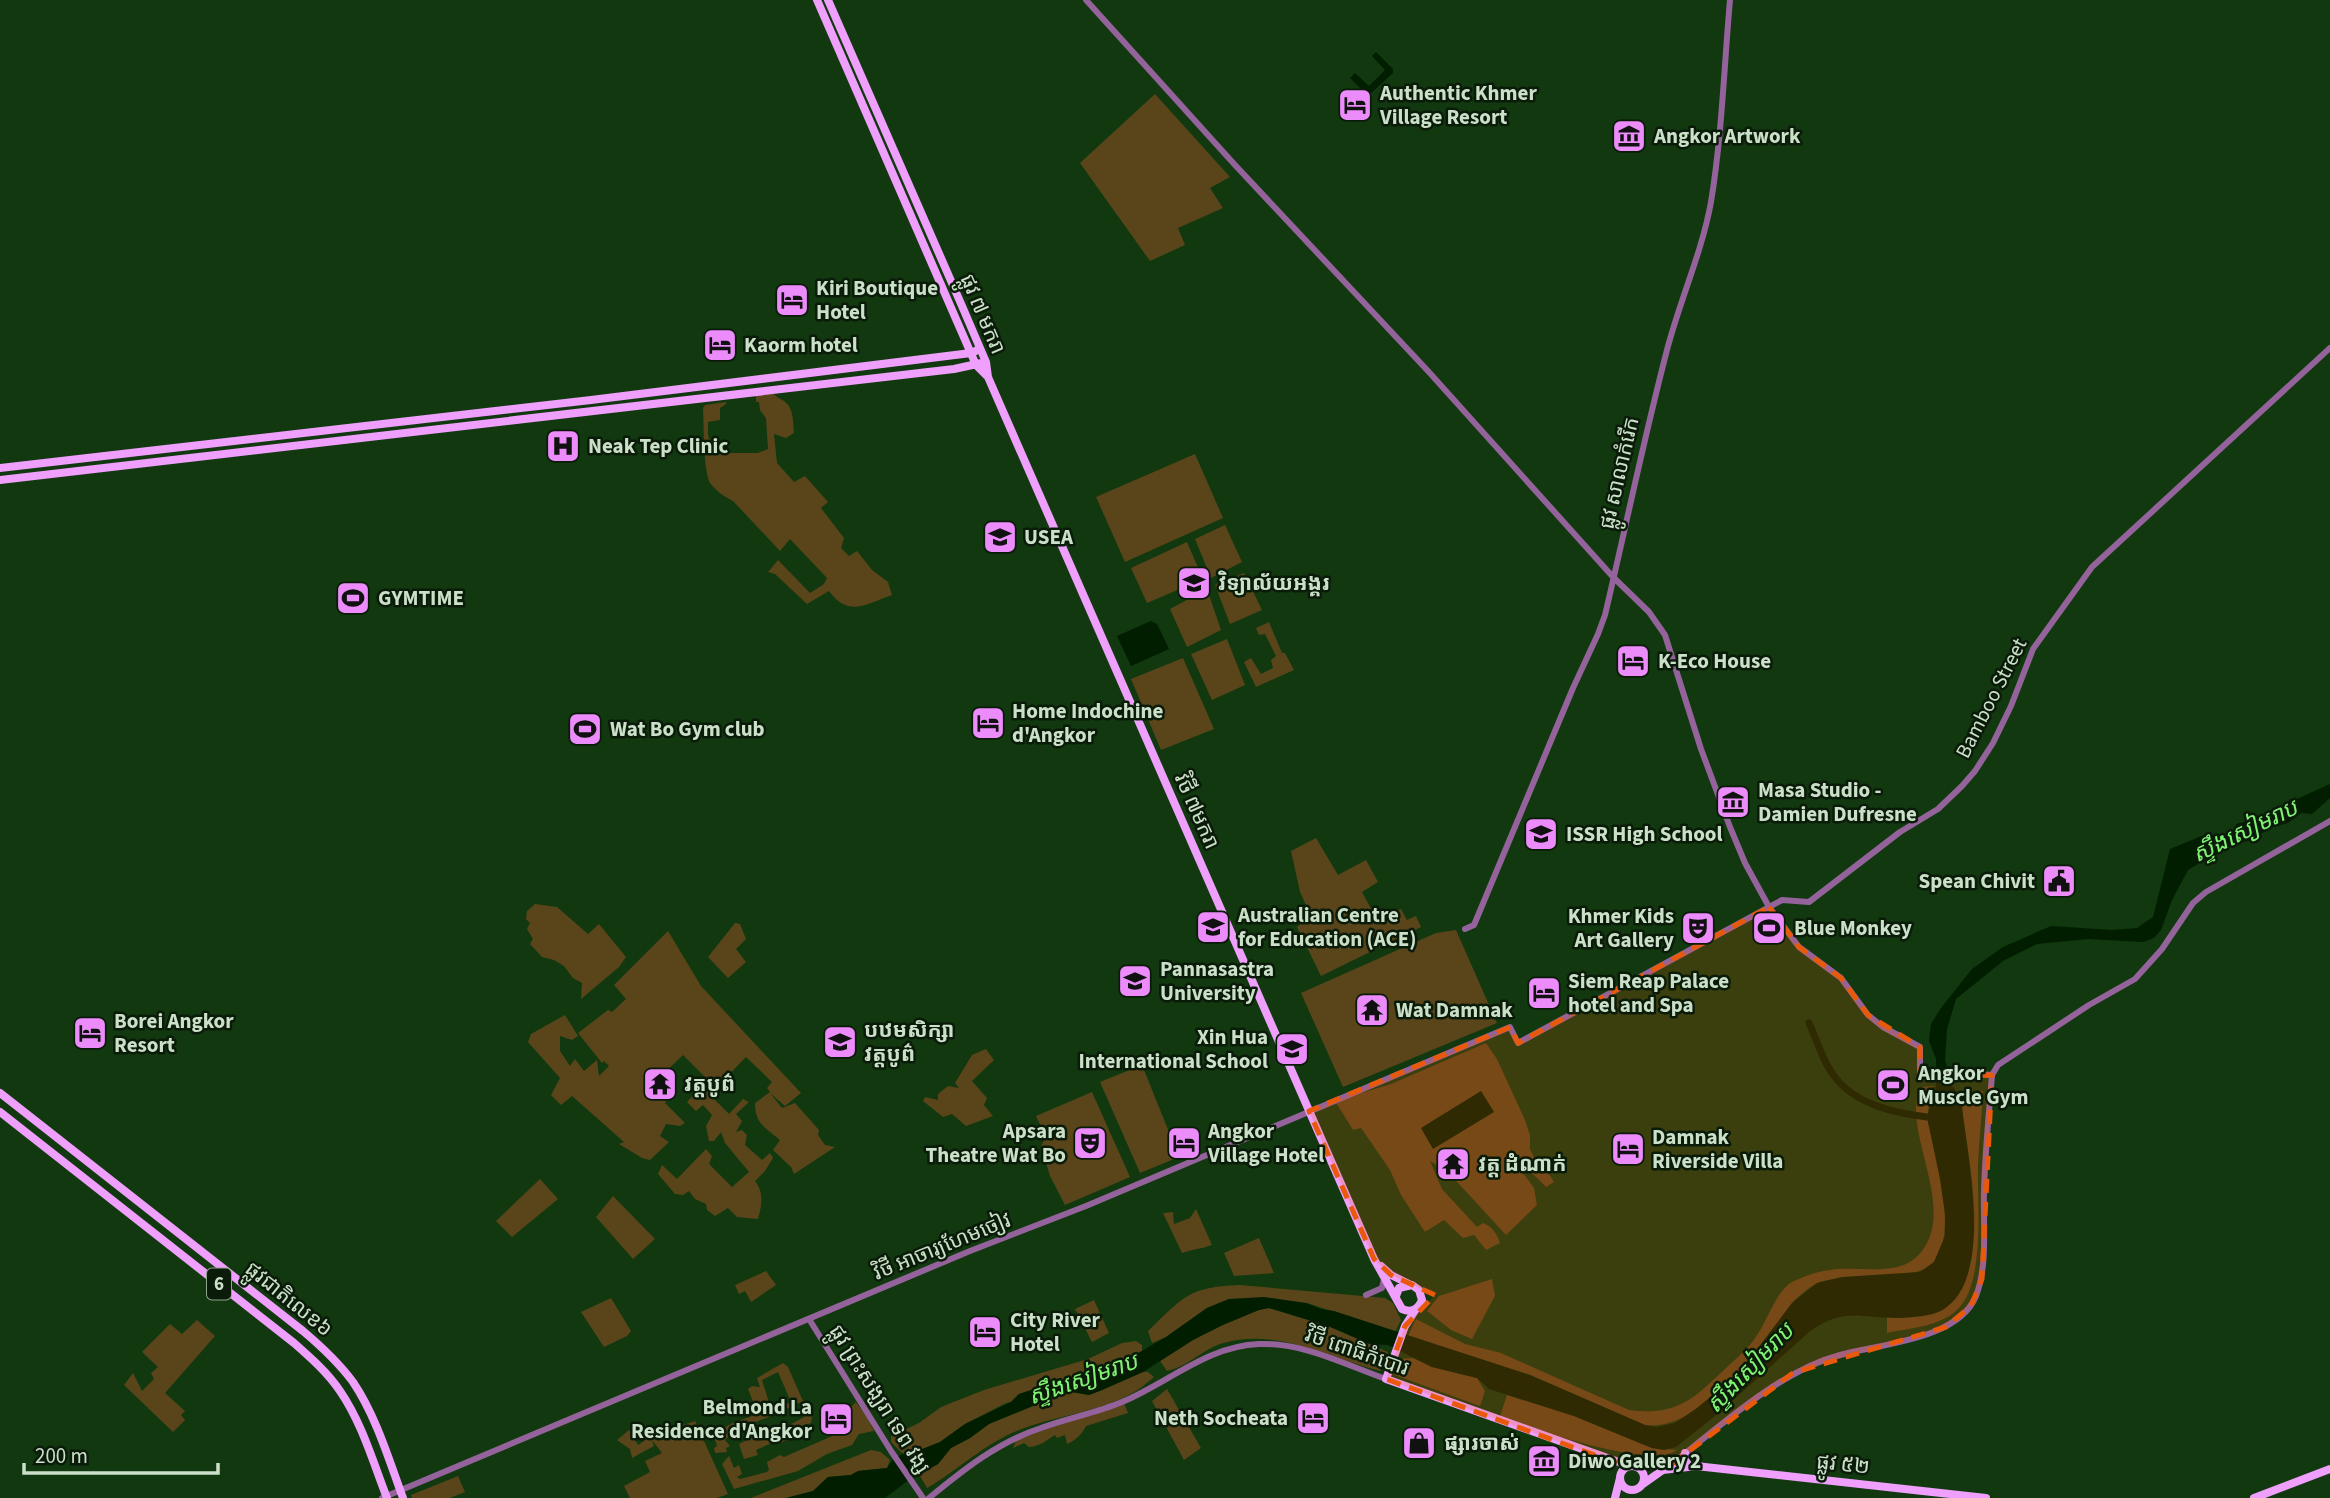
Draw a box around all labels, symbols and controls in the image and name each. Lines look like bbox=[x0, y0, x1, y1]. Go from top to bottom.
place label: Authentic Khmer Village Resort bbox=[1379, 78, 1537, 132]
hotel icon: Authentic Khmer Village Resort bbox=[1336, 86, 1374, 124]
museum icon: Angkor Artwork bbox=[1610, 117, 1648, 155]
place label: Angkor Artwork bbox=[1653, 121, 1801, 151]
street label: ផ្លូវ ៧ មករា bbox=[949, 269, 1013, 360]
place label: Kiri Boutique Hotel bbox=[816, 273, 938, 327]
hotel icon: Kiri Boutique Hotel bbox=[773, 281, 811, 319]
hotel icon: Kaorm hotel bbox=[701, 326, 739, 364]
place label: Kaorm hotel bbox=[744, 330, 858, 360]
street label: ផ្លូវ សាលាកំរើក bbox=[1592, 414, 1651, 533]
hospital icon: Neak Tep Clinic bbox=[544, 427, 582, 465]
place label: Neak Tep Clinic bbox=[588, 431, 728, 461]
school or university icon: USEA bbox=[981, 518, 1019, 556]
place label: USEA bbox=[1024, 522, 1074, 552]
school or university icon: វិទ្យាល័យអង្គរ bbox=[1175, 564, 1213, 602]
place label: វិទ្យាល័យអង្គរ bbox=[1218, 568, 1330, 598]
sports icon: GYMTIME bbox=[334, 579, 372, 617]
place label: GYMTIME bbox=[378, 583, 464, 613]
street label: Bamboo Street bbox=[1948, 633, 2034, 763]
hotel icon: K-Eco House bbox=[1614, 642, 1652, 680]
place label: K-Eco House bbox=[1658, 646, 1771, 676]
place label: Home Indochine d'Angkor bbox=[1012, 696, 1164, 750]
hotel icon: Home Indochine d'Angkor bbox=[969, 704, 1007, 742]
sports icon: Wat Bo Gym club bbox=[566, 710, 604, 748]
place label: Wat Bo Gym club bbox=[610, 714, 765, 744]
street label: វិថី ៧មករា bbox=[1167, 767, 1227, 854]
place label: Masa Studio - Damien Dufresne bbox=[1758, 775, 1917, 829]
museum icon: Masa Studio - Damien Dufresne bbox=[1714, 783, 1752, 821]
water label: ស្ទឹងសៀមរាប bbox=[2187, 790, 2306, 871]
school or university icon: ISSR High School bbox=[1522, 815, 1560, 853]
place label: ISSR High School bbox=[1566, 819, 1723, 849]
public building icon: Spean Chivit bbox=[2040, 862, 2078, 900]
place label: Spean Chivit bbox=[1919, 866, 2035, 896]
place label: Australian Centre for Education (ACE) bbox=[1237, 900, 1416, 954]
place label: Khmer Kids Art Gallery bbox=[1568, 901, 1674, 955]
school or university icon: Australian Centre for Education (ACE) bbox=[1194, 908, 1232, 946]
theatre icon: Khmer Kids Art Gallery bbox=[1679, 909, 1717, 947]
sports icon: Blue Monkey bbox=[1750, 909, 1788, 947]
place label: Blue Monkey bbox=[1794, 913, 1912, 943]
place label: Pannasastra University bbox=[1160, 954, 1274, 1008]
school or university icon: Pannasastra University bbox=[1116, 962, 1154, 1000]
place label: Siem Reap Palace hotel and Spa bbox=[1568, 966, 1729, 1020]
hotel icon: Siem Reap Palace hotel and Spa bbox=[1525, 974, 1563, 1012]
temple icon: Wat Damnak bbox=[1353, 991, 1391, 1029]
place label: Wat Damnak bbox=[1396, 995, 1513, 1025]
place label: Borei Angkor Resort bbox=[114, 1006, 234, 1060]
hotel icon: Borei Angkor Resort bbox=[71, 1014, 109, 1052]
place label: បឋមសិក្សា វត្តបូព៌ bbox=[864, 1015, 954, 1069]
place label: Xin Hua International School bbox=[1078, 1022, 1268, 1076]
school or university icon: បឋមសិក្សា វត្តបូព៌ bbox=[821, 1023, 859, 1061]
school or university icon: Xin Hua International School bbox=[1273, 1030, 1311, 1068]
place label: Angkor Muscle Gym bbox=[1917, 1058, 2028, 1112]
temple icon: វត្តបូព៌ bbox=[641, 1065, 679, 1103]
sports icon: Angkor Muscle Gym bbox=[1874, 1066, 1912, 1104]
place label: វត្តបូព៌ bbox=[684, 1069, 735, 1099]
place label: Apsara Theatre Wat Bo bbox=[926, 1116, 1066, 1170]
place label: Angkor Village Hotel bbox=[1207, 1116, 1324, 1170]
place label: Damnak Riverside Villa bbox=[1652, 1122, 1783, 1176]
theatre icon: Apsara Theatre Wat Bo bbox=[1071, 1124, 1109, 1162]
hotel icon: Angkor Village Hotel bbox=[1165, 1124, 1203, 1162]
hotel icon: Damnak Riverside Villa bbox=[1609, 1130, 1647, 1168]
temple icon: វត្ត ដំំណាក់ bbox=[1434, 1145, 1472, 1183]
place label: វត្ត ដំំណាក់ bbox=[1478, 1149, 1566, 1179]
street label: វិថី អាចារ្យហែមចៀវ bbox=[868, 1205, 1015, 1288]
street label: ផ្លូវជាតិលេខ៦ bbox=[236, 1254, 339, 1347]
road number: 6 bbox=[207, 1268, 231, 1300]
place label: City River Hotel bbox=[1010, 1305, 1101, 1359]
hotel icon: City River Hotel bbox=[966, 1313, 1004, 1351]
water label: ស្ទឹងសៀមរាប bbox=[1699, 1314, 1803, 1420]
street label: ផ្លូវ ព្រះសង្ឃរា ទេព វង្ស bbox=[818, 1319, 938, 1482]
street label: វិថី ពោធិកំបោរ bbox=[1300, 1319, 1413, 1383]
water label: ស្ទឹងសៀមរាប bbox=[1024, 1344, 1144, 1413]
place label: Belmond La Residence d'Angkor bbox=[631, 1392, 813, 1446]
hotel icon: Neth Socheata bbox=[1294, 1399, 1332, 1437]
hotel icon: Belmond La Residence d'Angkor bbox=[817, 1400, 855, 1438]
place label: Neth Socheata bbox=[1154, 1403, 1288, 1433]
shop icon: ផ្សារចាស់ bbox=[1400, 1424, 1438, 1462]
place label: ផ្សារចាស់ bbox=[1444, 1428, 1520, 1458]
scale bar bbox=[24, 1432, 219, 1476]
text: 200 m bbox=[35, 1441, 88, 1471]
museum icon: Diwo Gallery 2 bbox=[1525, 1442, 1563, 1480]
place label: Diwo Gallery 2 bbox=[1568, 1446, 1701, 1476]
street label: ផ្លូវ ៥២ bbox=[1814, 1446, 1871, 1486]

